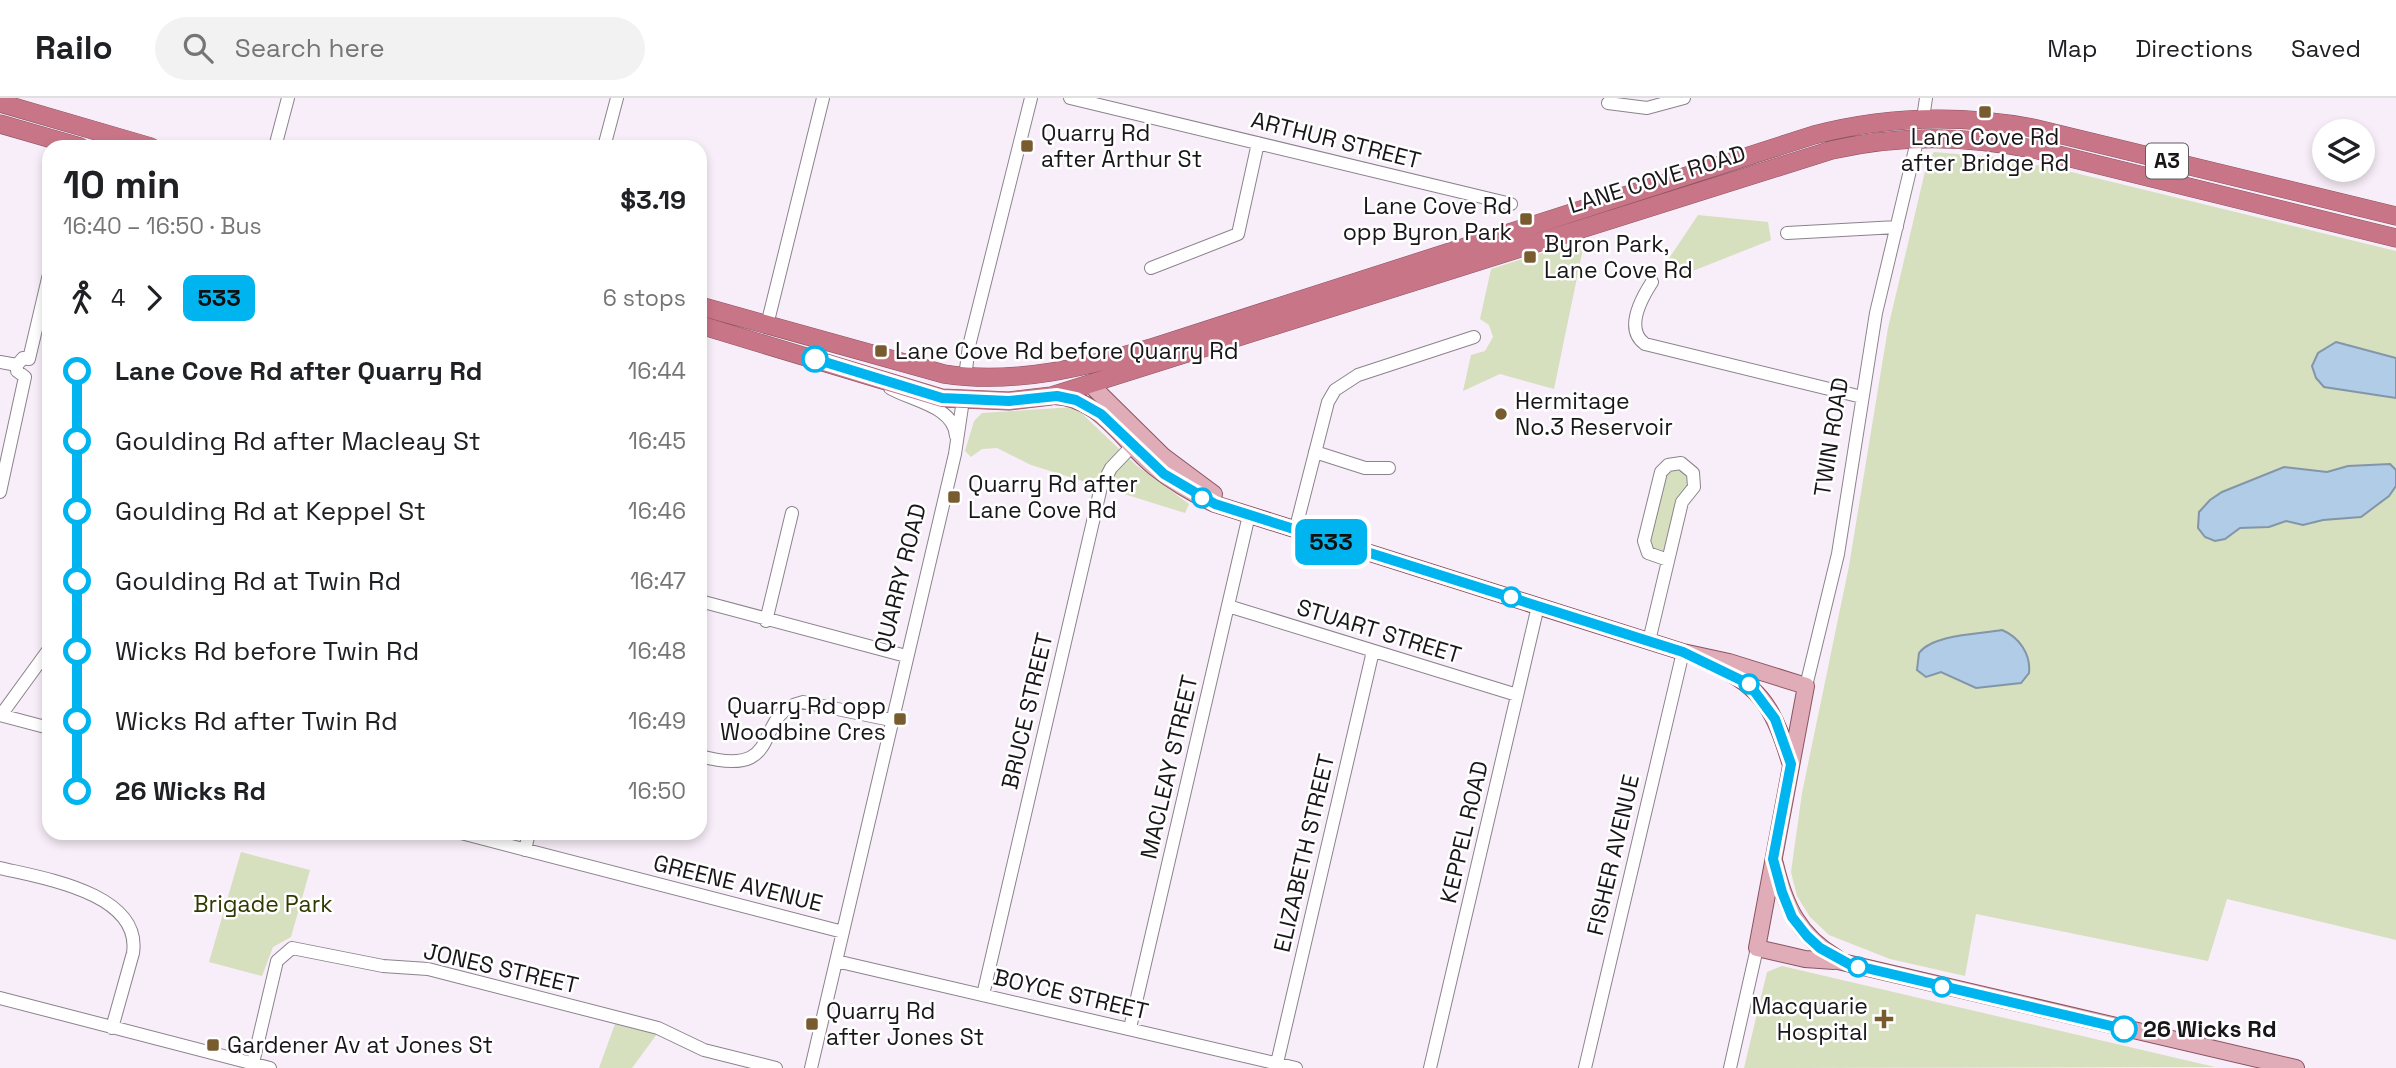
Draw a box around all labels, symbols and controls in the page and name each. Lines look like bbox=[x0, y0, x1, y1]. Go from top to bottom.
search box bbox=[155, 17, 645, 80]
text: Railo bbox=[35, 27, 113, 69]
icon: search bbox=[179, 29, 217, 67]
text: Search here bbox=[235, 31, 385, 65]
text: Map bbox=[2047, 33, 2097, 64]
text: Directions bbox=[2135, 33, 2253, 64]
text: Saved bbox=[2291, 33, 2361, 64]
street label: ARTHUR STREET bbox=[1248, 104, 1424, 176]
marker: Lane Cove Rd after Bridge Rd bbox=[1977, 104, 1993, 120]
place label: Quarry Rd after Arthur St bbox=[1041, 118, 1202, 174]
map controls bbox=[2312, 119, 2375, 182]
button: layers bbox=[2312, 119, 2375, 182]
place label: Lane Cove Rd after Bridge Rd bbox=[1901, 122, 2069, 178]
marker: Quarry Rd after Arthur St bbox=[1019, 138, 1035, 154]
street label: LANE COVE ROAD bbox=[1565, 138, 1749, 220]
road number: A3 bbox=[2146, 144, 2188, 178]
text: 10 min bbox=[63, 161, 180, 209]
text: $3.19 bbox=[620, 183, 686, 217]
place label: Lane Cove Rd opp Byron Park bbox=[1343, 191, 1512, 247]
text: 16:40 – 16:50 · Bus bbox=[63, 211, 262, 241]
marker: Lane Cove Rd opp Byron Park bbox=[1518, 211, 1534, 227]
place label: Byron Park, Lane Cove Rd bbox=[1544, 229, 1693, 285]
marker: Byron Park, Lane Cove Rd bbox=[1522, 249, 1538, 265]
icon: walk bbox=[63, 279, 101, 317]
icon: forward bbox=[135, 279, 173, 317]
text: 533 bbox=[197, 282, 241, 313]
text: 4 bbox=[111, 283, 125, 313]
text: 6 stops bbox=[603, 283, 686, 313]
place label: Lane Cove Rd before Quarry Rd bbox=[895, 336, 1239, 366]
marker: Lane Cove Rd before Quarry Rd bbox=[873, 343, 889, 359]
unlabelled marker bbox=[802, 346, 828, 372]
text: Lane Cove Rd after Quarry Rd bbox=[115, 354, 482, 388]
text: 16:44 bbox=[628, 356, 686, 386]
street label: TWIN ROAD bbox=[1807, 375, 1855, 499]
place label: Hermitage No.3 Reservoir bbox=[1515, 386, 1673, 442]
marker: Hermitage No.3 Reservoir bbox=[1493, 406, 1509, 422]
text: Goulding Rd after Macleay St bbox=[115, 424, 481, 458]
text: 16:45 bbox=[628, 426, 686, 456]
place label: Quarry Rd after Lane Cove Rd bbox=[968, 469, 1138, 525]
unlabelled marker bbox=[1192, 488, 1212, 508]
marker: Quarry Rd after Lane Cove Rd bbox=[946, 489, 962, 505]
text: Goulding Rd at Keppel St bbox=[115, 494, 426, 528]
text: 16:46 bbox=[628, 496, 686, 526]
street label: QUARRY ROAD bbox=[867, 500, 933, 656]
line badge: 533 bbox=[1291, 519, 1371, 565]
text: 533 bbox=[1309, 526, 1353, 557]
text: Goulding Rd at Twin Rd bbox=[115, 564, 401, 598]
text: 16:47 bbox=[630, 566, 686, 596]
unlabelled marker bbox=[1501, 587, 1521, 607]
street label: STUART STREET bbox=[1293, 592, 1465, 670]
street label: BRUCE STREET bbox=[994, 630, 1060, 792]
text: Wicks Rd before Twin Rd bbox=[115, 634, 419, 668]
text: 16:48 bbox=[628, 636, 686, 666]
street label: MACLEAY STREET bbox=[1133, 672, 1205, 862]
unlabelled marker bbox=[1739, 674, 1759, 694]
place label: Quarry Rd opp Woodbine Cres bbox=[720, 691, 886, 747]
text: Wicks Rd after Twin Rd bbox=[115, 704, 398, 738]
text: 16:49 bbox=[628, 706, 686, 736]
marker: Quarry Rd opp Woodbine Cres bbox=[892, 711, 908, 727]
street label: ELIZABETH STREET bbox=[1267, 751, 1341, 955]
street label: KEPPEL ROAD bbox=[1433, 758, 1495, 906]
street label: FISHER AVENUE bbox=[1580, 772, 1646, 938]
text: 26 Wicks Rd bbox=[115, 774, 266, 808]
text: 16:50 bbox=[628, 776, 686, 806]
street label: GREENE AVENUE bbox=[650, 847, 826, 919]
park label: Brigade Park bbox=[193, 889, 333, 919]
street label: JONES STREET bbox=[421, 936, 581, 1000]
unlabelled marker bbox=[1848, 957, 1868, 977]
street label: BOYCE STREET bbox=[991, 962, 1151, 1026]
unlabelled marker bbox=[1932, 977, 1952, 997]
place label: Macquarie Hospital bbox=[1751, 991, 1868, 1047]
place label: Quarry Rd after Jones St bbox=[826, 996, 984, 1052]
marker: Macquarie Hospital bbox=[1874, 1009, 1894, 1029]
place label: 26 Wicks Rd bbox=[2143, 1014, 2277, 1044]
marker: Quarry Rd after Jones St bbox=[804, 1016, 820, 1032]
marker: 26 Wicks Rd bbox=[2111, 1016, 2137, 1042]
place label: Gardener Av at Jones St bbox=[227, 1030, 493, 1060]
marker: Gardener Av at Jones St bbox=[205, 1037, 221, 1053]

